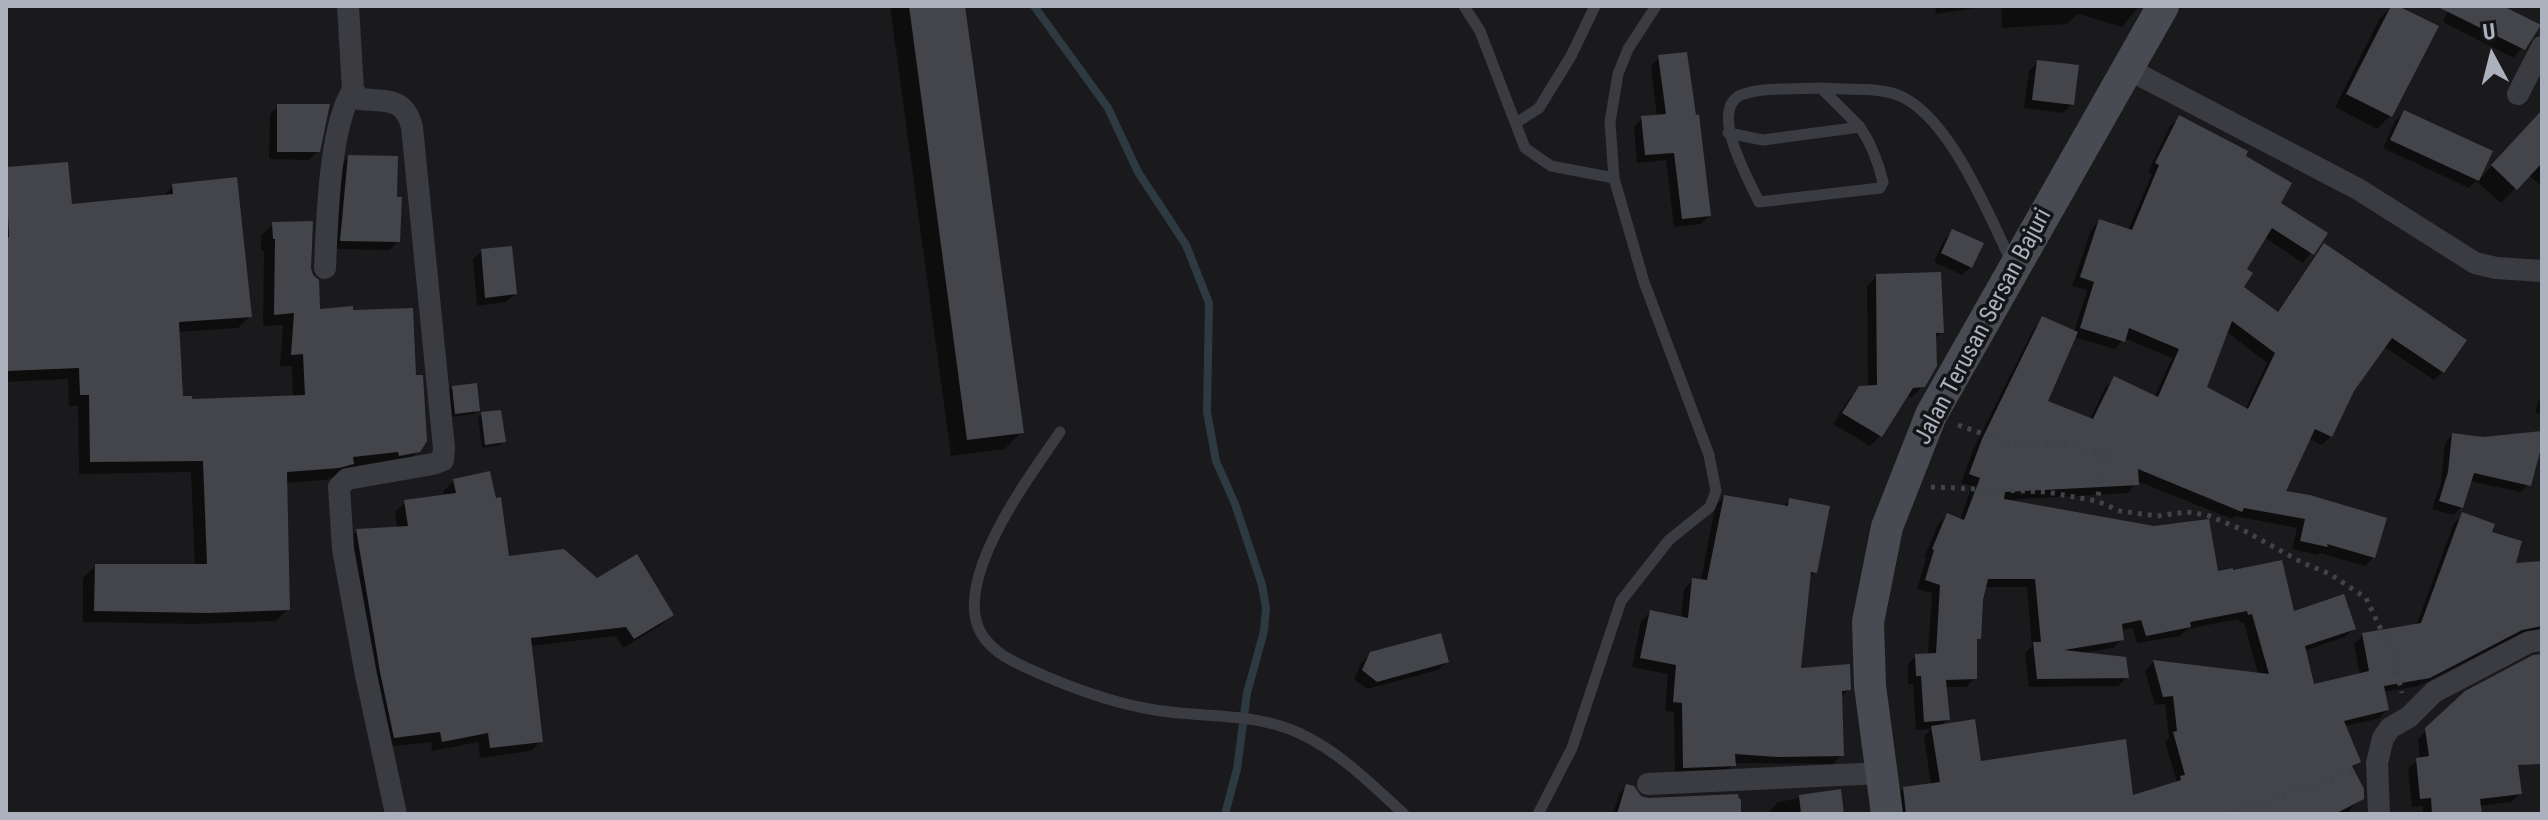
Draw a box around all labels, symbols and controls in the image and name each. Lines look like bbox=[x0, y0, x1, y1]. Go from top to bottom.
north arrow bbox=[2452, 16, 2532, 96]
text: U bbox=[2481, 19, 2497, 45]
street label: Jalan Terusan Sersan Bajuri bbox=[1909, 204, 2059, 450]

